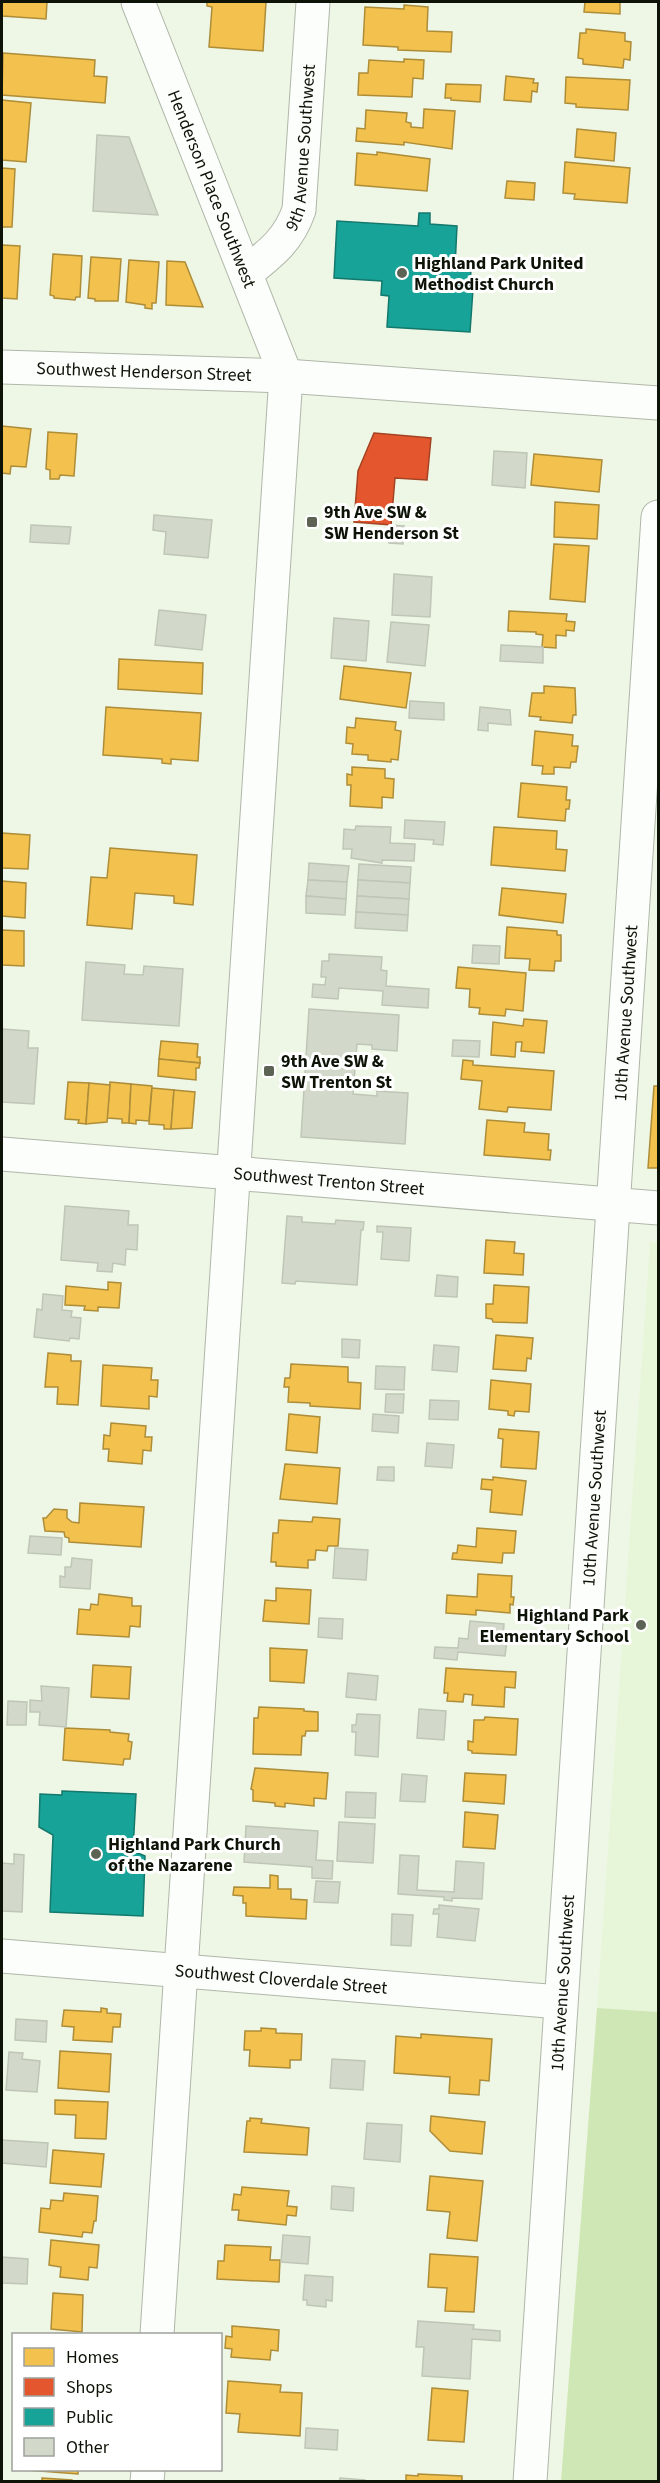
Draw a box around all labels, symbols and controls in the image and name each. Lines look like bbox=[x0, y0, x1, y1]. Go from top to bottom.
street label: 9th Avenue Southwest bbox=[279, 63, 321, 236]
street label: Henderson Place Southwest bbox=[162, 86, 262, 292]
place label: Highland Park United Methodist Church bbox=[414, 251, 584, 297]
marker: Highland Park United Methodist Church bbox=[395, 266, 409, 280]
street label: Southwest Henderson Street bbox=[36, 356, 252, 387]
place label: 9th Ave SW & SW Henderson St bbox=[324, 500, 459, 546]
marker: 9th Ave SW & SW Henderson St bbox=[305, 515, 319, 529]
street label: 10th Avenue Southwest bbox=[607, 924, 644, 1102]
place label: 9th Ave SW & SW Trenton St bbox=[281, 1049, 392, 1095]
marker: 9th Ave SW & SW Trenton St bbox=[262, 1064, 276, 1078]
street label: Southwest Trenton Street bbox=[232, 1161, 425, 1201]
street label: 10th Avenue Southwest bbox=[576, 1409, 612, 1587]
place label: Highland Park Elementary School bbox=[479, 1603, 629, 1649]
marker: Highland Park Elementary School bbox=[634, 1618, 648, 1632]
place label: Highland Park Church of the Nazarene bbox=[108, 1832, 281, 1878]
marker: Highland Park Church of the Nazarene bbox=[89, 1847, 103, 1861]
street label: 10th Avenue Southwest bbox=[544, 1894, 581, 2072]
street label: Southwest Cloverdale Street bbox=[174, 1958, 388, 2000]
legend bbox=[12, 2333, 222, 2471]
text: Homes bbox=[66, 2345, 119, 2370]
text: Shops bbox=[66, 2375, 113, 2400]
text: Public bbox=[66, 2405, 113, 2430]
text: Other bbox=[66, 2435, 110, 2460]

